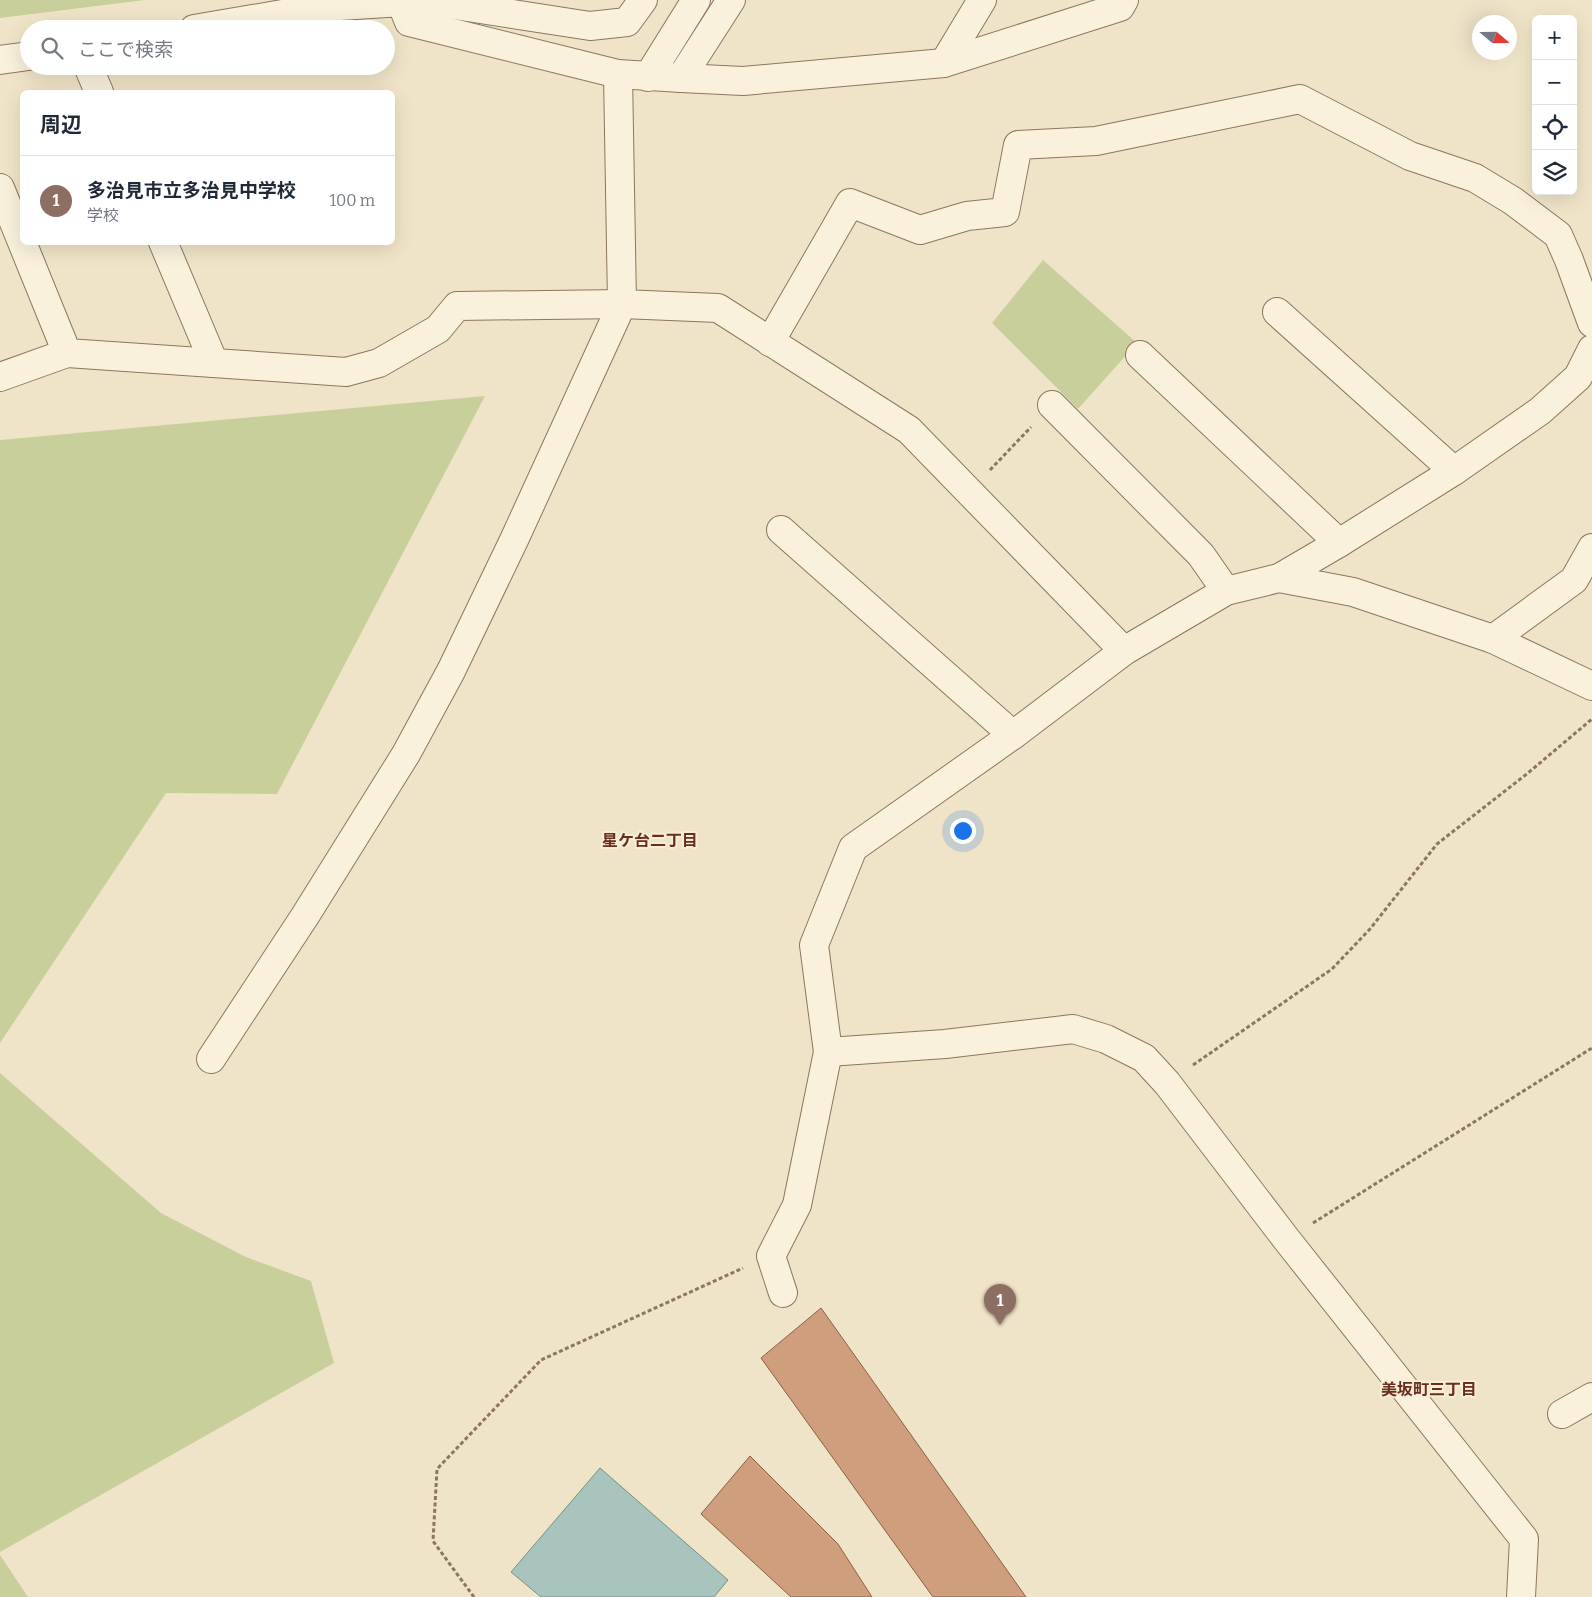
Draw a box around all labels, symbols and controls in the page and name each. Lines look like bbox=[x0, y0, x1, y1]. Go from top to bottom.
north arrow bbox=[1472, 15, 1517, 60]
map controls bbox=[1532, 15, 1577, 195]
button: + bbox=[1532, 15, 1577, 60]
search box bbox=[20, 20, 395, 75]
icon: search bbox=[38, 34, 66, 62]
text: ここで検索 bbox=[78, 38, 173, 61]
button: − bbox=[1532, 60, 1577, 105]
button: locate bbox=[1532, 105, 1577, 150]
text: 周辺 bbox=[40, 112, 82, 138]
button: layers bbox=[1532, 150, 1577, 195]
text: 多治見市立多治見中学校 bbox=[87, 179, 296, 202]
text: 1 bbox=[53, 191, 59, 210]
text: 100 m bbox=[330, 191, 375, 210]
text: 学校 bbox=[87, 206, 119, 225]
your location bbox=[950, 818, 976, 844]
district label: 星ケ台二丁目 bbox=[602, 831, 698, 850]
pin: 1 bbox=[984, 1284, 1016, 1325]
district label: 美坂町三丁目 bbox=[1381, 1380, 1477, 1399]

